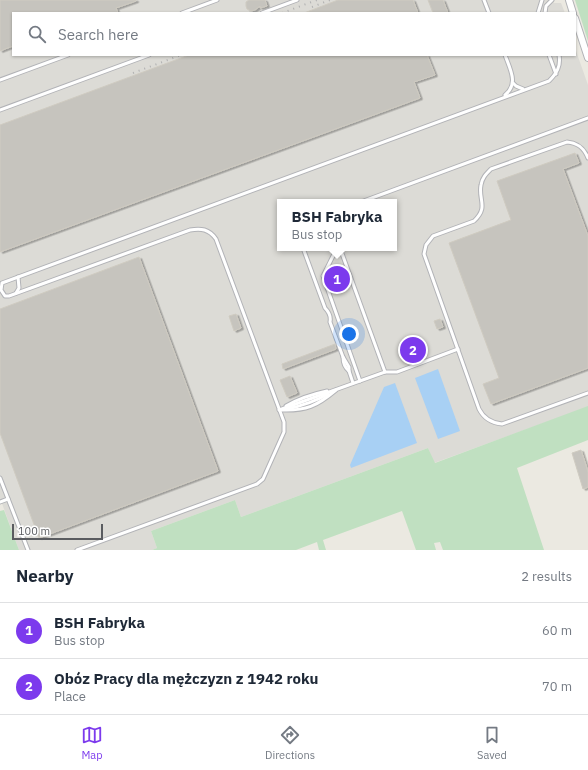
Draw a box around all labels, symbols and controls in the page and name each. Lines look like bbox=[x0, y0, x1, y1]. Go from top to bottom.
search box bbox=[12, 12, 576, 56]
icon: search bbox=[26, 23, 48, 45]
text: Search here bbox=[58, 25, 138, 44]
popup bbox=[277, 199, 397, 251]
text: BSH Fabryka bbox=[292, 207, 382, 226]
text: Bus stop bbox=[292, 226, 342, 243]
pin: 1 bbox=[324, 264, 350, 294]
your location bbox=[339, 324, 359, 344]
pin: 2 bbox=[400, 335, 426, 365]
scale bar bbox=[12, 522, 103, 541]
text: 100 m bbox=[18, 524, 50, 538]
text: Nearby bbox=[16, 565, 74, 587]
text: 2 results bbox=[521, 568, 572, 585]
text: BSH Fabryka bbox=[54, 613, 145, 632]
text: 1 bbox=[25, 622, 33, 639]
text: 60 m bbox=[542, 622, 572, 639]
text: Bus stop bbox=[54, 632, 105, 649]
text: Obóz Pracy dla mężczyzn z 1942 roku bbox=[54, 669, 318, 688]
text: 2 bbox=[25, 678, 33, 695]
text: 70 m bbox=[542, 678, 572, 695]
text: Place bbox=[54, 688, 86, 705]
tab: Map bbox=[81, 724, 103, 762]
tab: Directions bbox=[265, 724, 315, 762]
tab: Saved bbox=[477, 724, 507, 762]

